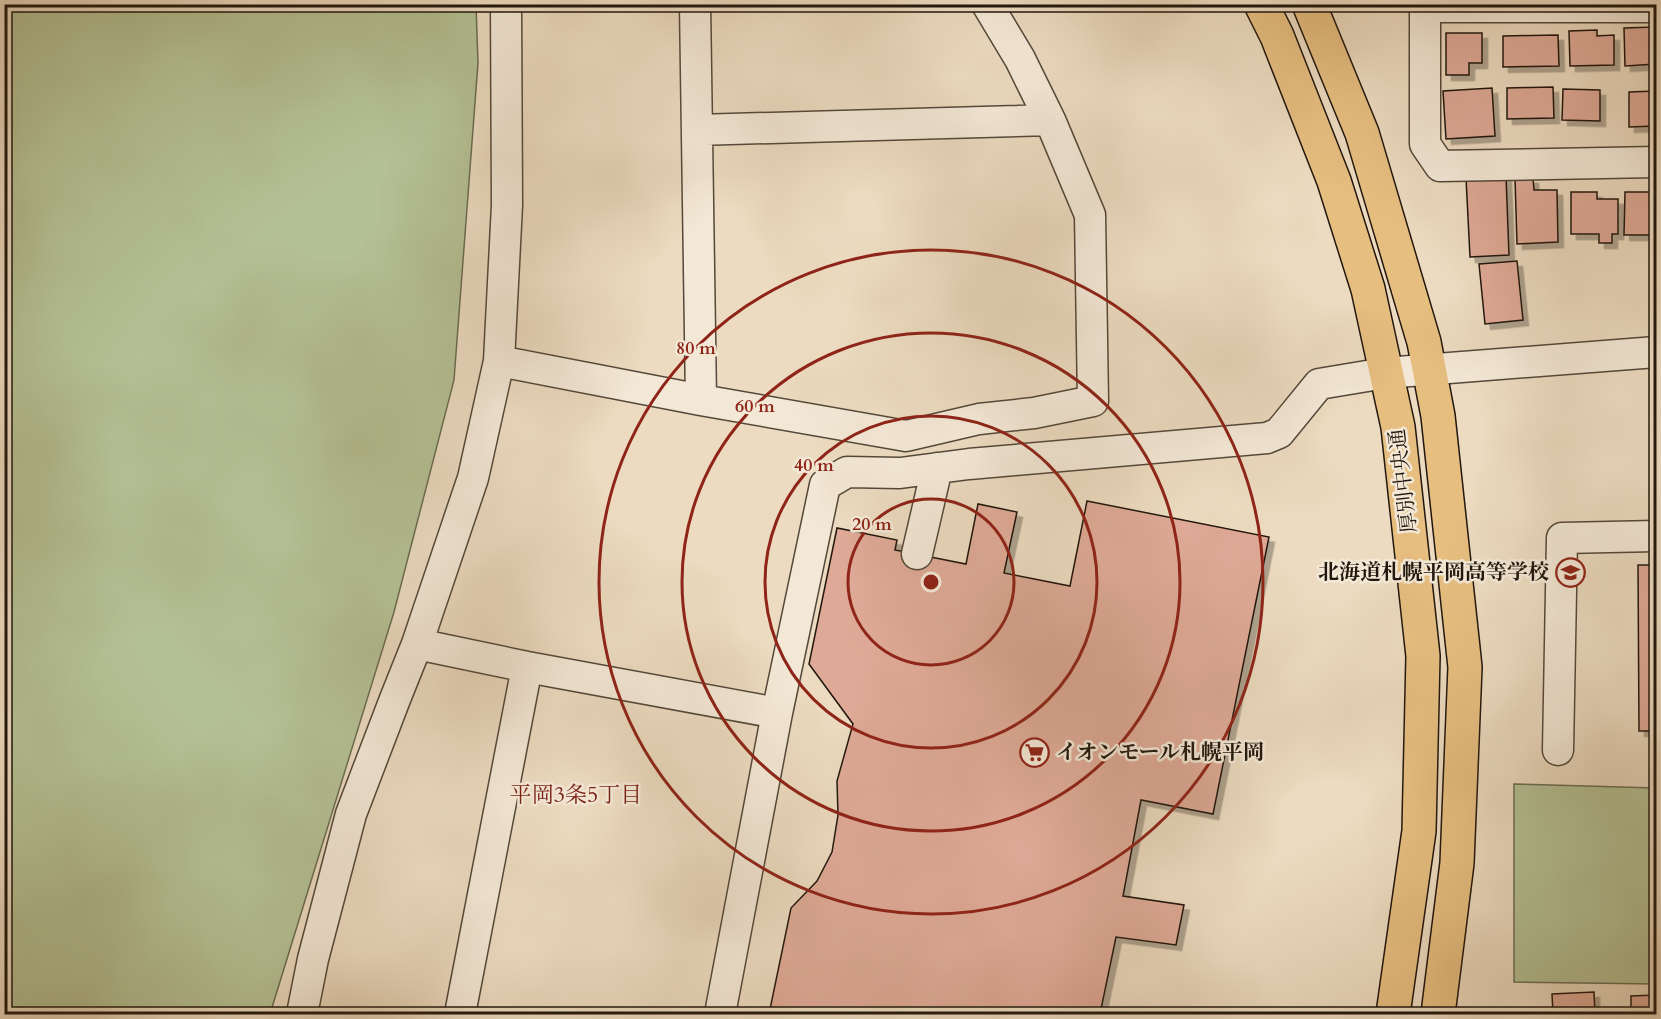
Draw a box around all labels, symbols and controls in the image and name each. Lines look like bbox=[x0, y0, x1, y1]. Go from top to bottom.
text: 80 m bbox=[676, 336, 716, 361]
text: 60 m bbox=[735, 394, 775, 419]
street label: 厚別中央通 bbox=[1383, 427, 1424, 535]
text: 40 m bbox=[794, 453, 834, 478]
text: 20 m bbox=[852, 512, 892, 537]
school or university icon: 北海道札幌平岡高等学校 bbox=[1554, 556, 1586, 588]
place label: 北海道札幌平岡高等学校 bbox=[1318, 558, 1549, 587]
centre of rings bbox=[921, 572, 941, 592]
supermarket icon: イオンモール札幌平岡 bbox=[1019, 736, 1051, 768]
place label: イオンモール札幌平岡 bbox=[1056, 738, 1264, 767]
district label: 平岡3条5丁目 bbox=[510, 780, 642, 810]

